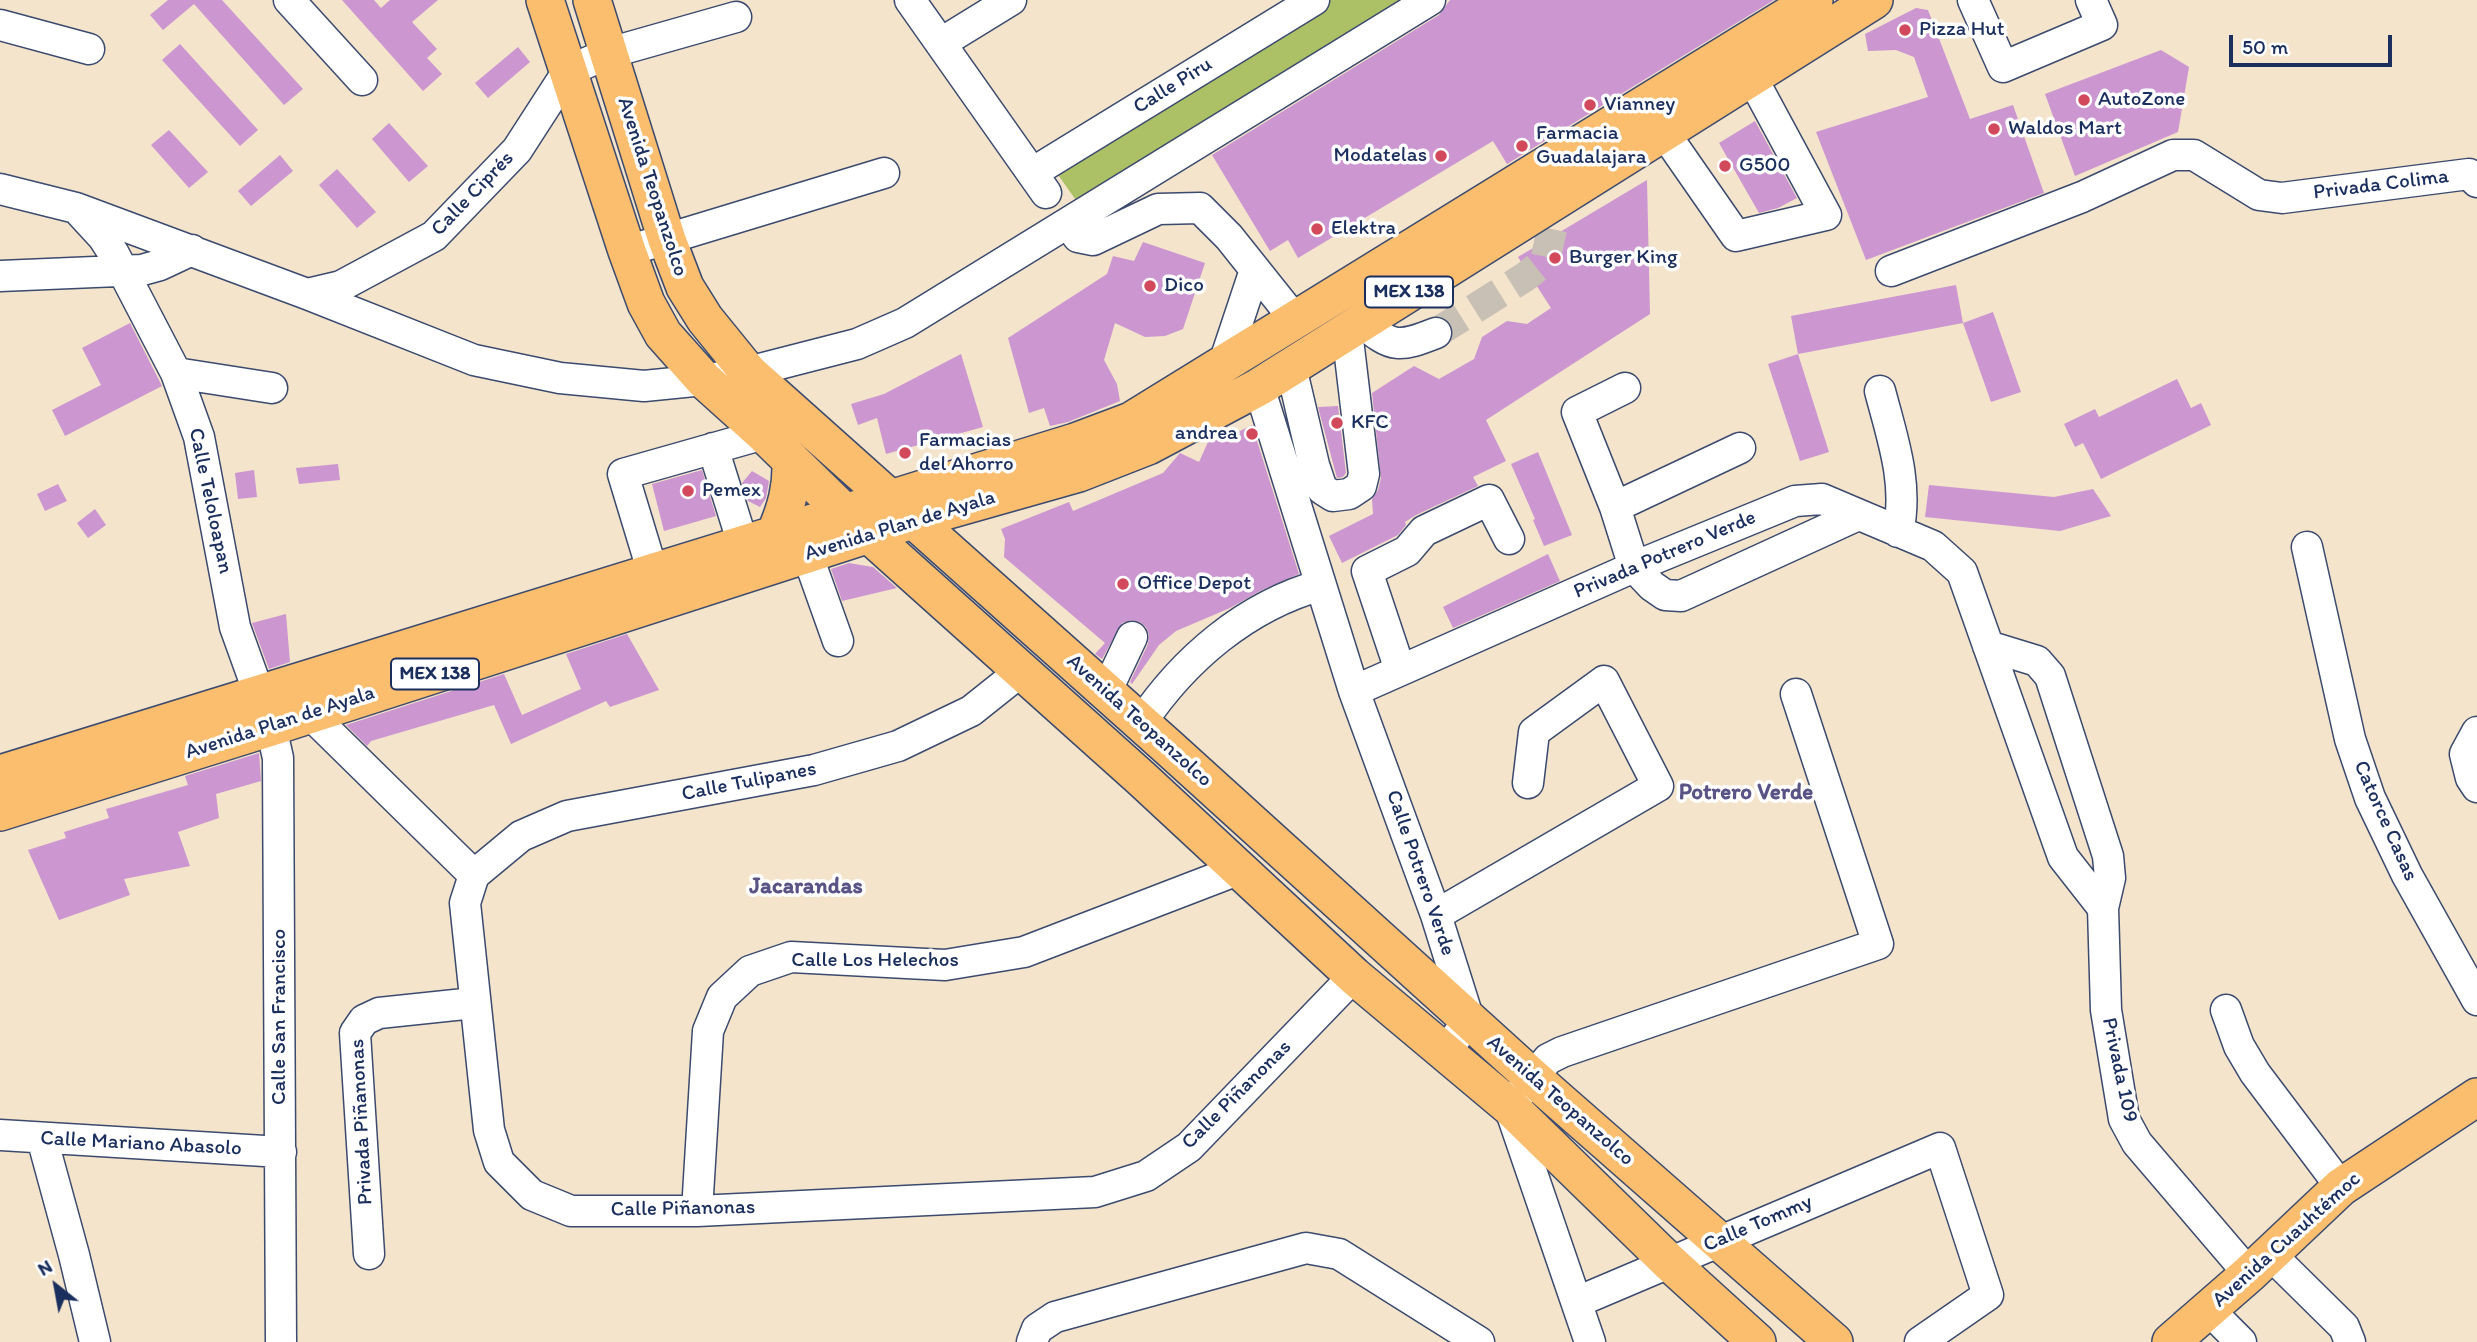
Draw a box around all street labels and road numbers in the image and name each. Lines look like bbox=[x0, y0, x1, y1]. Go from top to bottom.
street label: Calle Piru bbox=[1129, 52, 1217, 120]
street label: Avenida Teopanzolco bbox=[611, 94, 693, 280]
street label: Calle Ciprés bbox=[426, 146, 520, 242]
street label: Privada Colima bbox=[2312, 164, 2450, 206]
road number: MEX 138 bbox=[1365, 276, 1453, 308]
street label: Calle Teloloapan bbox=[182, 426, 238, 576]
street label: Avenida Plan de Ayala bbox=[802, 485, 998, 567]
street label: Privada Potrero Verde bbox=[1570, 505, 1760, 605]
street label: Avenida Teopanzolco bbox=[1061, 649, 1217, 793]
road number: MEX 138 bbox=[391, 659, 479, 690]
street label: Avenida Plan de Ayala bbox=[182, 680, 378, 766]
street label: Calle Tulipanes bbox=[679, 757, 819, 807]
street label: Catorce Casas bbox=[2347, 757, 2423, 885]
street label: Calle Potrero Verde bbox=[1380, 787, 1460, 959]
street label: Calle San Francisco bbox=[267, 929, 293, 1105]
street label: Calle Los Helechos bbox=[791, 948, 959, 974]
street label: Privada 109 bbox=[2096, 1015, 2142, 1125]
street label: Avenida Teopanzolco bbox=[1481, 1030, 1639, 1172]
street label: Calle Piñanonas bbox=[1177, 1035, 1297, 1155]
street label: Privada Piñanonas bbox=[345, 1038, 379, 1206]
street label: Calle Mariano Abasolo bbox=[40, 1126, 242, 1162]
street label: Avenida Cuauhtémoc bbox=[2208, 1167, 2366, 1313]
street label: Calle Tommy bbox=[1700, 1190, 1816, 1258]
street label: Calle Piñanonas bbox=[610, 1195, 756, 1223]

